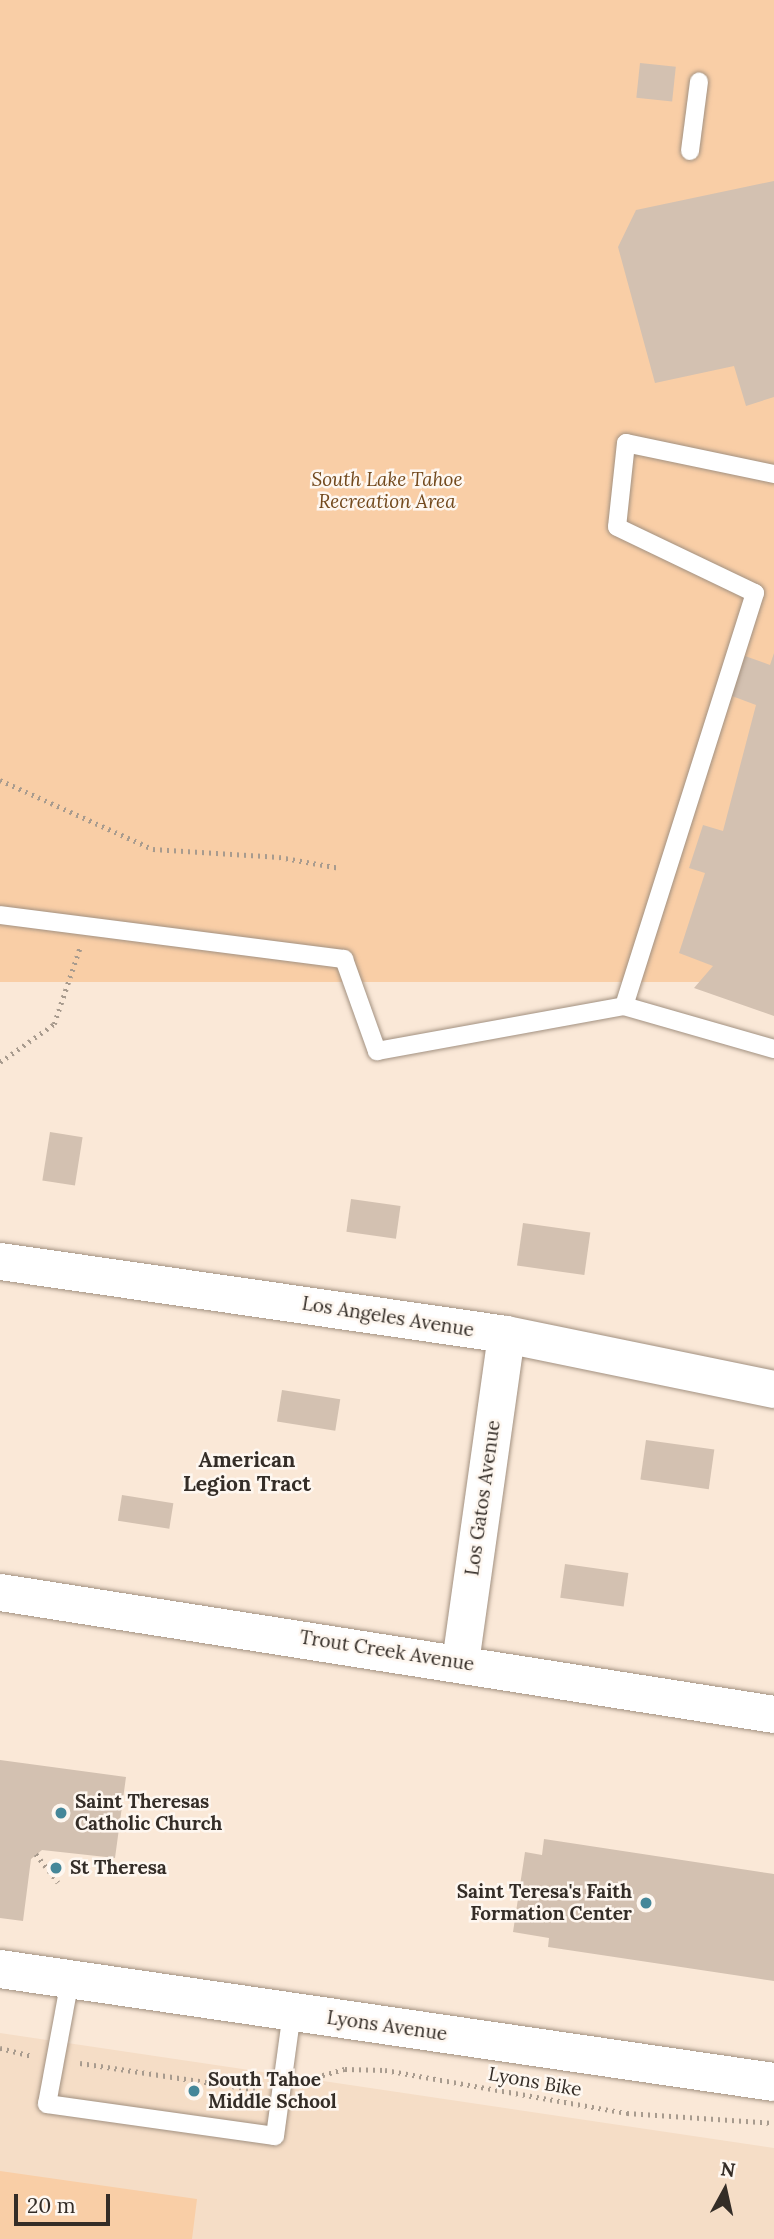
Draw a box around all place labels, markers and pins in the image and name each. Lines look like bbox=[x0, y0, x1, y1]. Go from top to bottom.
place label: Saint Theresas Catholic Church bbox=[75, 1791, 222, 1835]
marker: Saint Theresas Catholic Church bbox=[53, 1805, 69, 1821]
place label: St Theresa bbox=[70, 1857, 167, 1879]
marker: St Theresa bbox=[48, 1860, 64, 1876]
place label: Saint Teresa's Faith Formation Center bbox=[457, 1881, 632, 1925]
marker: Saint Teresa's Faith Formation Center bbox=[638, 1895, 654, 1911]
place label: South Tahoe Middle School bbox=[208, 2069, 337, 2113]
marker: South Tahoe Middle School bbox=[186, 2083, 202, 2099]

